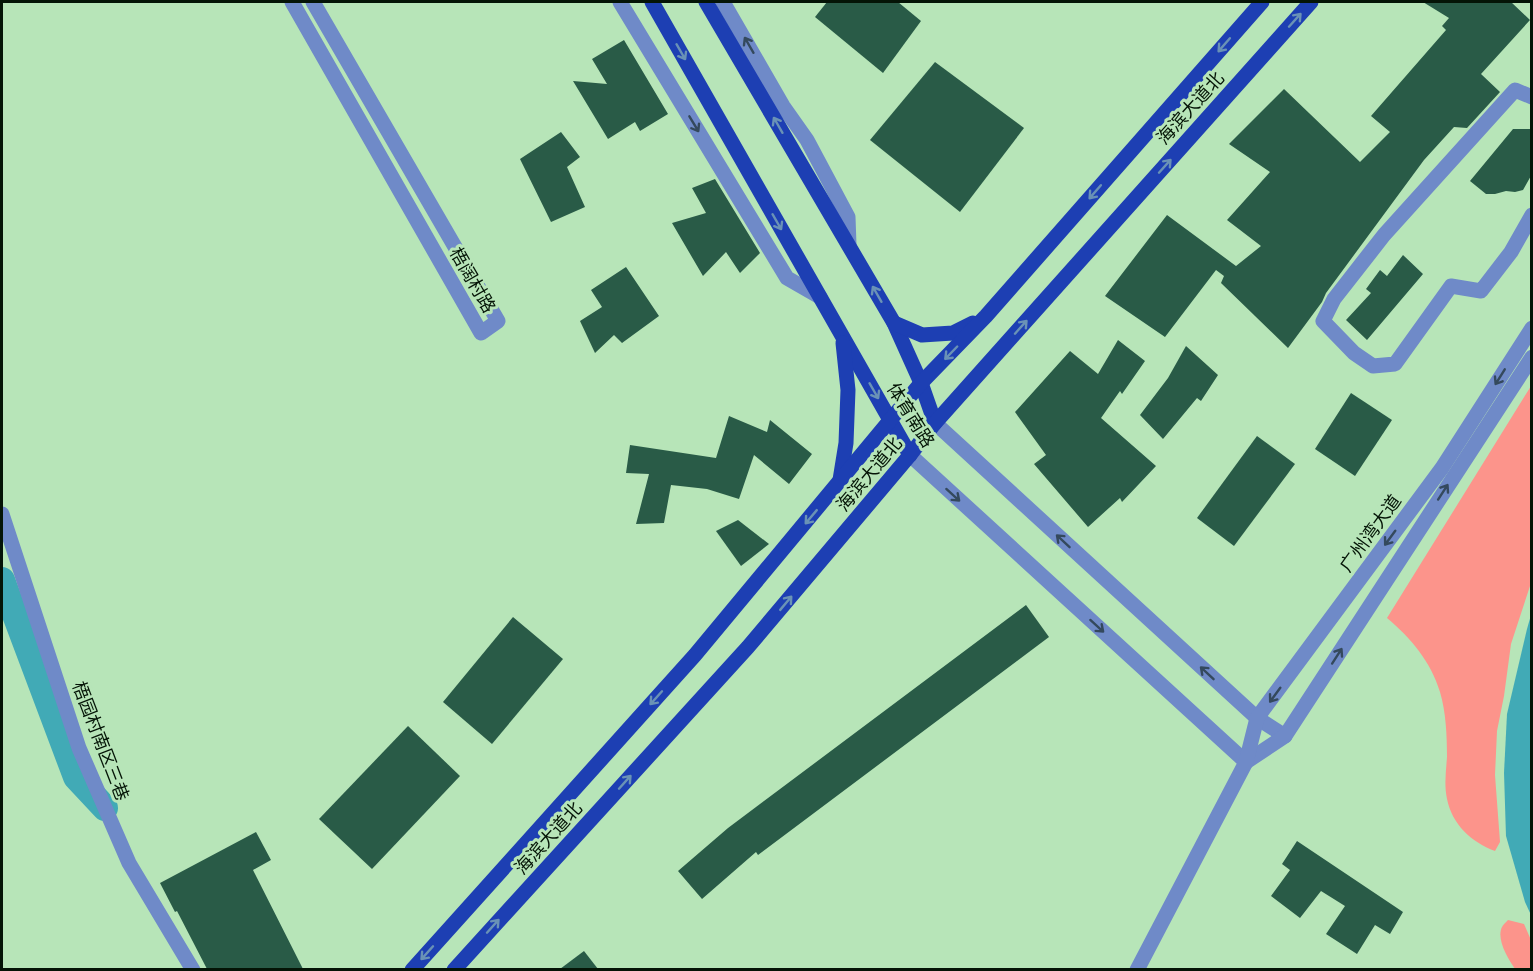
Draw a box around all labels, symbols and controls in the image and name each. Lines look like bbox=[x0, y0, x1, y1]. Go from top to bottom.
one-way arrow bbox=[1288, 13, 1302, 28]
one-way arrow bbox=[742, 37, 754, 54]
one-way arrow bbox=[1217, 37, 1231, 53]
one-way arrow bbox=[675, 43, 687, 60]
street label: 海滨大道北 bbox=[1152, 68, 1228, 148]
one-way arrow bbox=[688, 115, 700, 132]
one-way arrow bbox=[772, 117, 784, 134]
one-way arrow bbox=[1158, 158, 1172, 173]
one-way arrow bbox=[1088, 184, 1102, 199]
one-way arrow bbox=[771, 213, 783, 230]
street label: 梧阔村路 bbox=[446, 244, 500, 316]
one-way arrow bbox=[871, 286, 883, 303]
one-way arrow bbox=[1014, 320, 1028, 335]
one-way arrow bbox=[943, 345, 958, 360]
one-way arrow bbox=[1494, 368, 1506, 385]
street label: 体育南路 bbox=[883, 379, 939, 451]
one-way arrow bbox=[868, 383, 880, 400]
street label: 海滨大道北 bbox=[832, 433, 906, 515]
one-way arrow bbox=[1437, 484, 1450, 501]
one-way arrow bbox=[945, 488, 960, 502]
street label: 广州湾大道 bbox=[1335, 490, 1405, 576]
one-way arrow bbox=[804, 509, 817, 525]
one-way arrow bbox=[1384, 530, 1397, 546]
one-way arrow bbox=[1056, 534, 1071, 548]
one-way arrow bbox=[779, 595, 792, 611]
one-way arrow bbox=[1089, 619, 1104, 633]
one-way arrow bbox=[1331, 648, 1343, 665]
one-way arrow bbox=[1200, 666, 1215, 680]
street label: 梧园村南区三巷 bbox=[69, 678, 133, 804]
one-way arrow bbox=[1268, 686, 1281, 702]
one-way arrow bbox=[649, 691, 663, 706]
one-way arrow bbox=[618, 775, 632, 790]
street label: 海滨大道北 bbox=[510, 798, 586, 878]
one-way arrow bbox=[486, 919, 500, 934]
one-way arrow bbox=[420, 945, 434, 960]

